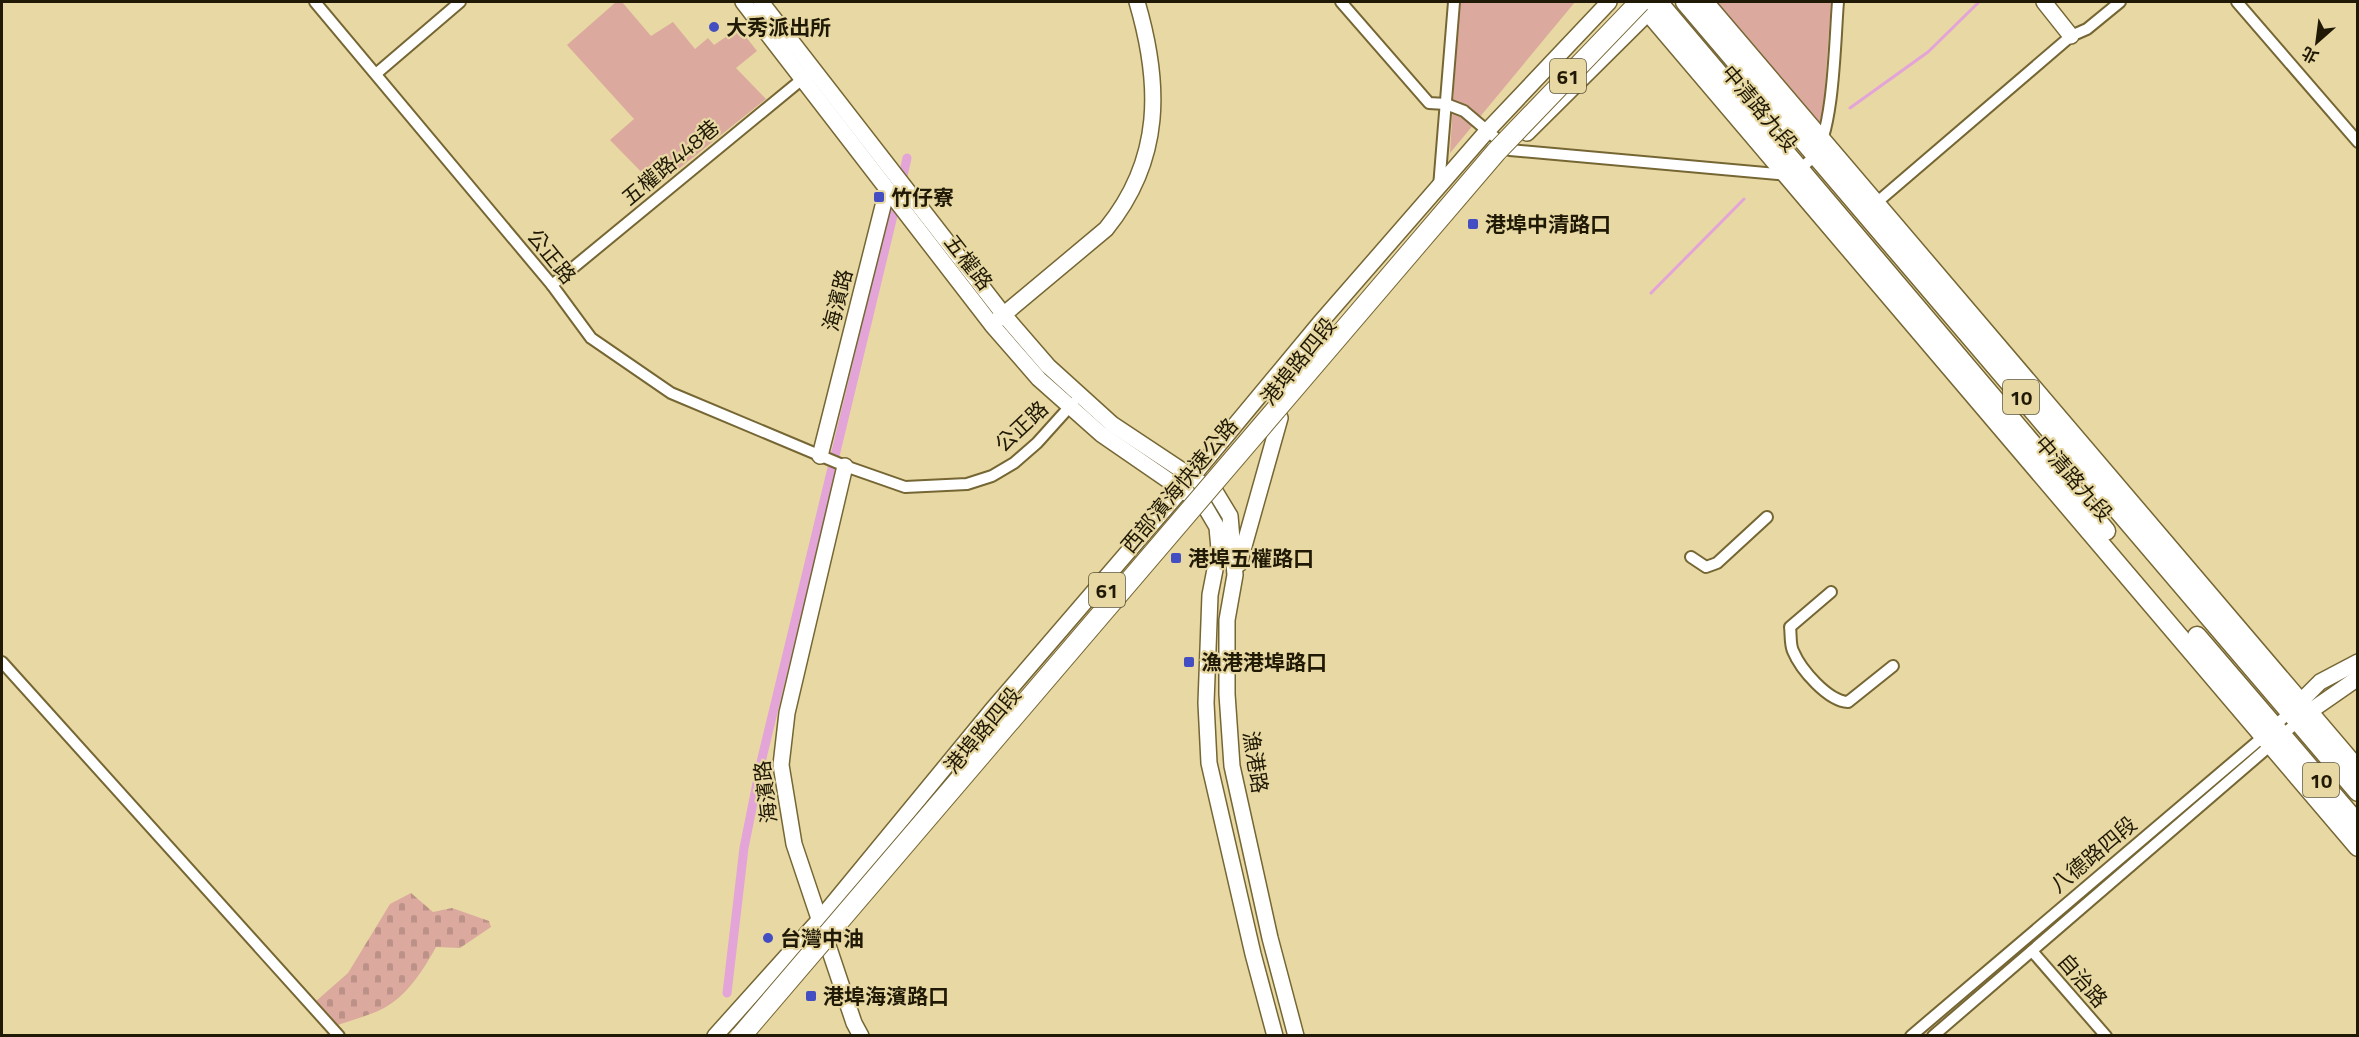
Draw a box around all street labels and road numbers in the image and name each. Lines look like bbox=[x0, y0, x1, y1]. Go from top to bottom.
street label: 中清路九段 bbox=[1714, 57, 1806, 159]
road number: 61 bbox=[1550, 59, 1586, 93]
street label: 五權路448巷 bbox=[614, 111, 726, 213]
street label: 公正路 bbox=[520, 221, 584, 291]
street label: 五權路 bbox=[937, 227, 1001, 297]
street label: 海濱路 bbox=[814, 266, 860, 334]
street label: 港埠路四段 bbox=[1253, 310, 1343, 412]
road number: 10 bbox=[2003, 380, 2039, 414]
street label: 公正路 bbox=[987, 393, 1055, 459]
street label: 西部濱海快速公路 bbox=[1113, 410, 1245, 560]
street label: 中清路九段 bbox=[2027, 428, 2121, 528]
road number: 61 bbox=[1089, 573, 1125, 607]
street label: 港埠路四段 bbox=[936, 679, 1028, 781]
street label: 漁港路 bbox=[1235, 728, 1277, 796]
street label: 海濱路 bbox=[745, 759, 785, 825]
road number: 10 bbox=[2303, 763, 2339, 797]
street label: 八德路四段 bbox=[2042, 808, 2144, 900]
street label: 自治路 bbox=[2050, 946, 2116, 1014]

